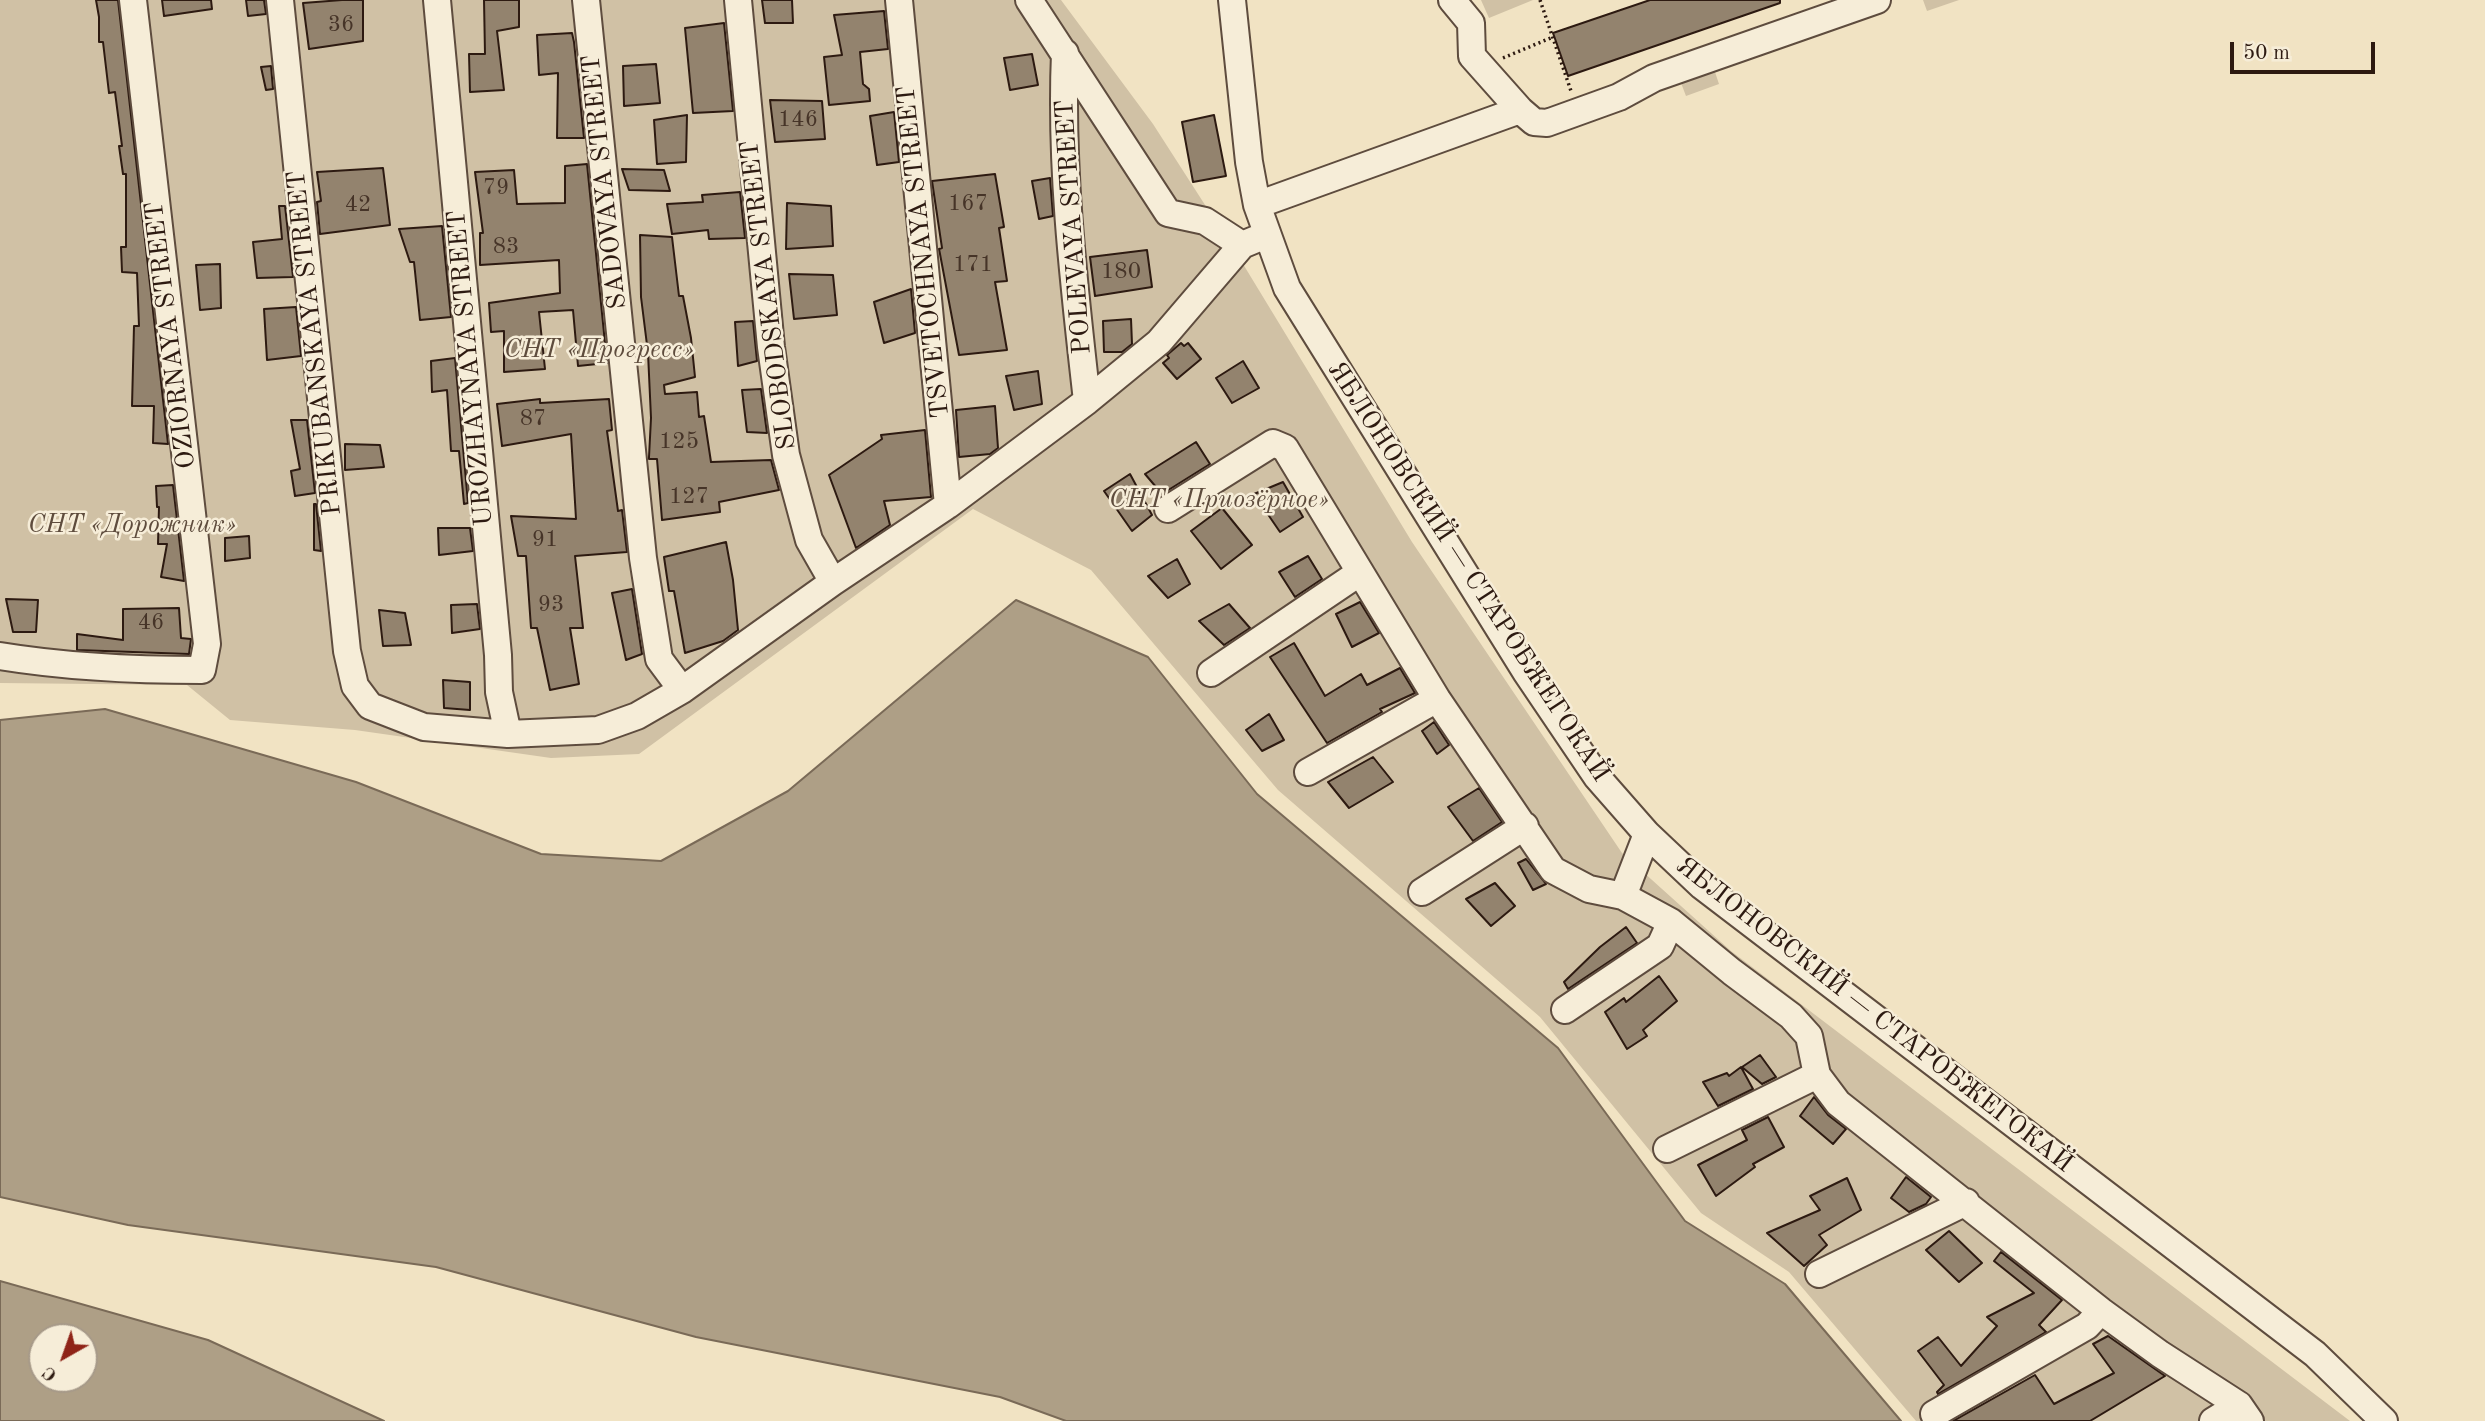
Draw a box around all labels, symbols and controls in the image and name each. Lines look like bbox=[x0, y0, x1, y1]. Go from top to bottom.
house number: 36 bbox=[328, 11, 354, 39]
scale bar bbox=[2233, 28, 2378, 72]
text: 50 m bbox=[2243, 43, 2290, 64]
street label: SADOVAYA STREET bbox=[576, 53, 634, 311]
street label: TSVETOCHNAYA STREET bbox=[891, 84, 957, 420]
street label: POLEVAYA STREET bbox=[1050, 99, 1098, 355]
house number: 146 bbox=[778, 106, 818, 134]
street label: SLOBODSKAYA STREET bbox=[735, 138, 803, 452]
street label: PRIKUBANSKAYA STREET bbox=[281, 169, 349, 517]
house number: 79 bbox=[483, 174, 509, 202]
house number: 167 bbox=[948, 190, 988, 218]
house number: 42 bbox=[345, 191, 371, 219]
street label: OZIORNAYA STREET bbox=[139, 200, 203, 470]
street label: UROZHAYNAYA STREET bbox=[442, 209, 500, 527]
house number: 83 bbox=[493, 233, 519, 261]
house number: 171 bbox=[953, 251, 993, 279]
house number: 180 bbox=[1101, 258, 1141, 286]
park label: СНТ «Прогресс» bbox=[504, 334, 694, 366]
street label: ЯБЛОНОВСКИЙ — СТАРОБЖЕГОКАЙ bbox=[1320, 356, 1616, 788]
house number: 87 bbox=[520, 405, 546, 433]
house number: 125 bbox=[659, 428, 699, 456]
house number: 127 bbox=[669, 483, 709, 511]
park label: СНТ «Приозёрное» bbox=[1109, 484, 1329, 516]
park label: СНТ «Дорожник» bbox=[28, 509, 236, 541]
house number: 91 bbox=[532, 526, 558, 554]
house number: 93 bbox=[538, 591, 564, 619]
house number: 46 bbox=[138, 609, 164, 637]
street label: ЯБЛОНОВСКИЙ — СТАРОБЖЕГОКАЙ bbox=[1669, 850, 2079, 1180]
north arrow bbox=[28, 1323, 98, 1393]
text: С bbox=[40, 1362, 61, 1384]

